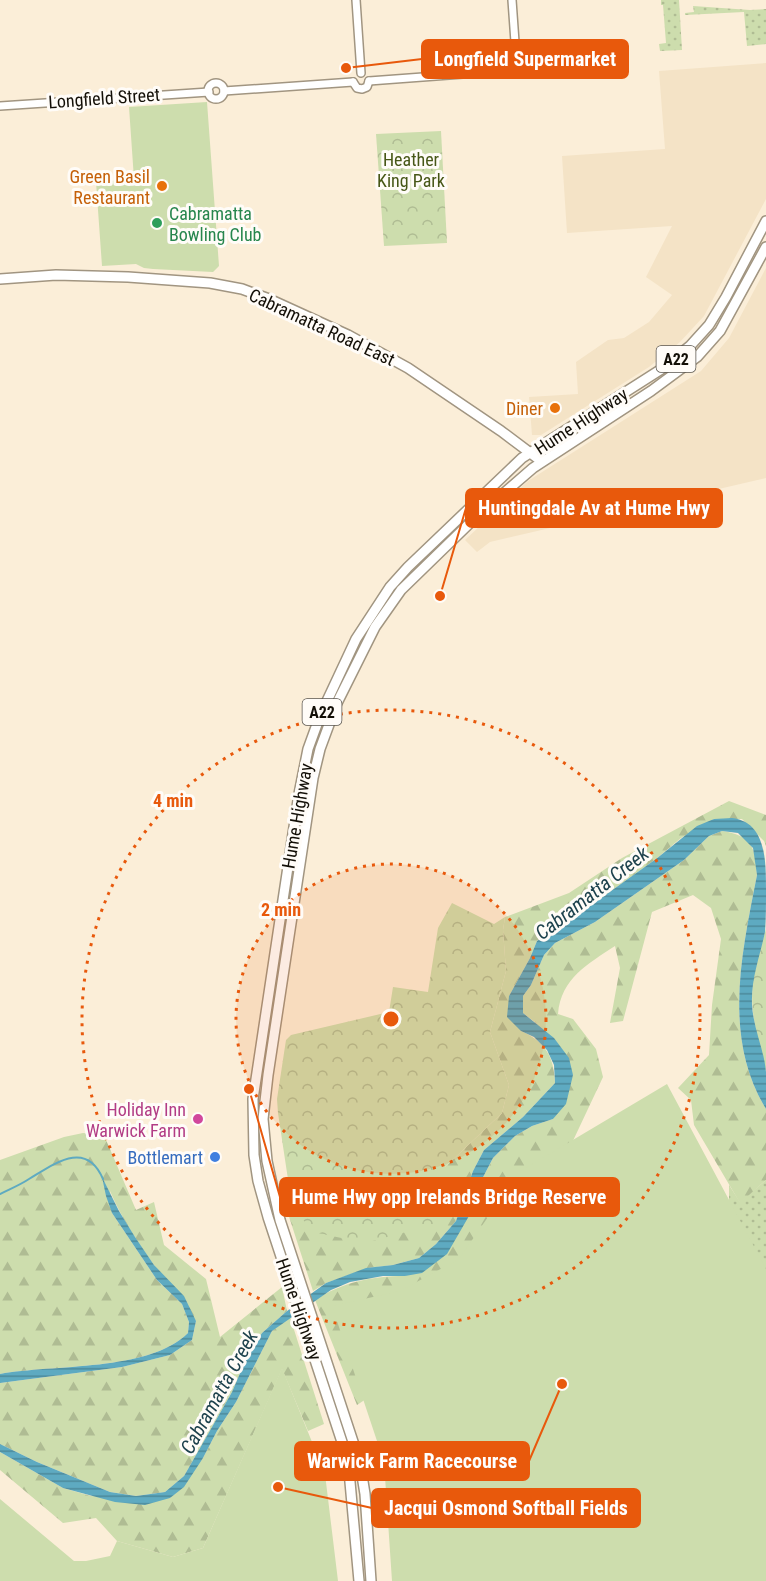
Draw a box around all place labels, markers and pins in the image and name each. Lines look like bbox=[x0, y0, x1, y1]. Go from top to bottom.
callout: Longfield Supermarket bbox=[422, 40, 628, 78]
place label: Green Basil Restaurant bbox=[69, 166, 150, 208]
marker: Green Basil Restaurant bbox=[155, 179, 169, 193]
place label: Cabramatta Bowling Club bbox=[169, 203, 262, 245]
marker: Cabramatta Bowling Club bbox=[150, 216, 164, 230]
place label: Diner bbox=[506, 398, 544, 419]
marker: Diner bbox=[548, 401, 562, 415]
callout: Huntingdale Av at Hume Hwy bbox=[466, 489, 722, 527]
centre of rings bbox=[381, 1009, 401, 1029]
place label: Holiday Inn Warwick Farm bbox=[86, 1099, 186, 1141]
marker: Holiday Inn Warwick Farm bbox=[191, 1112, 205, 1126]
place label: Bottlemart bbox=[127, 1147, 203, 1168]
marker: Bottlemart bbox=[208, 1150, 222, 1164]
callout: Hume Hwy opp Irelands Bridge Reserve bbox=[280, 1178, 619, 1216]
callout: Warwick Farm Racecourse bbox=[295, 1442, 529, 1480]
callout: Jacqui Osmond Softball Fields bbox=[372, 1489, 640, 1527]

